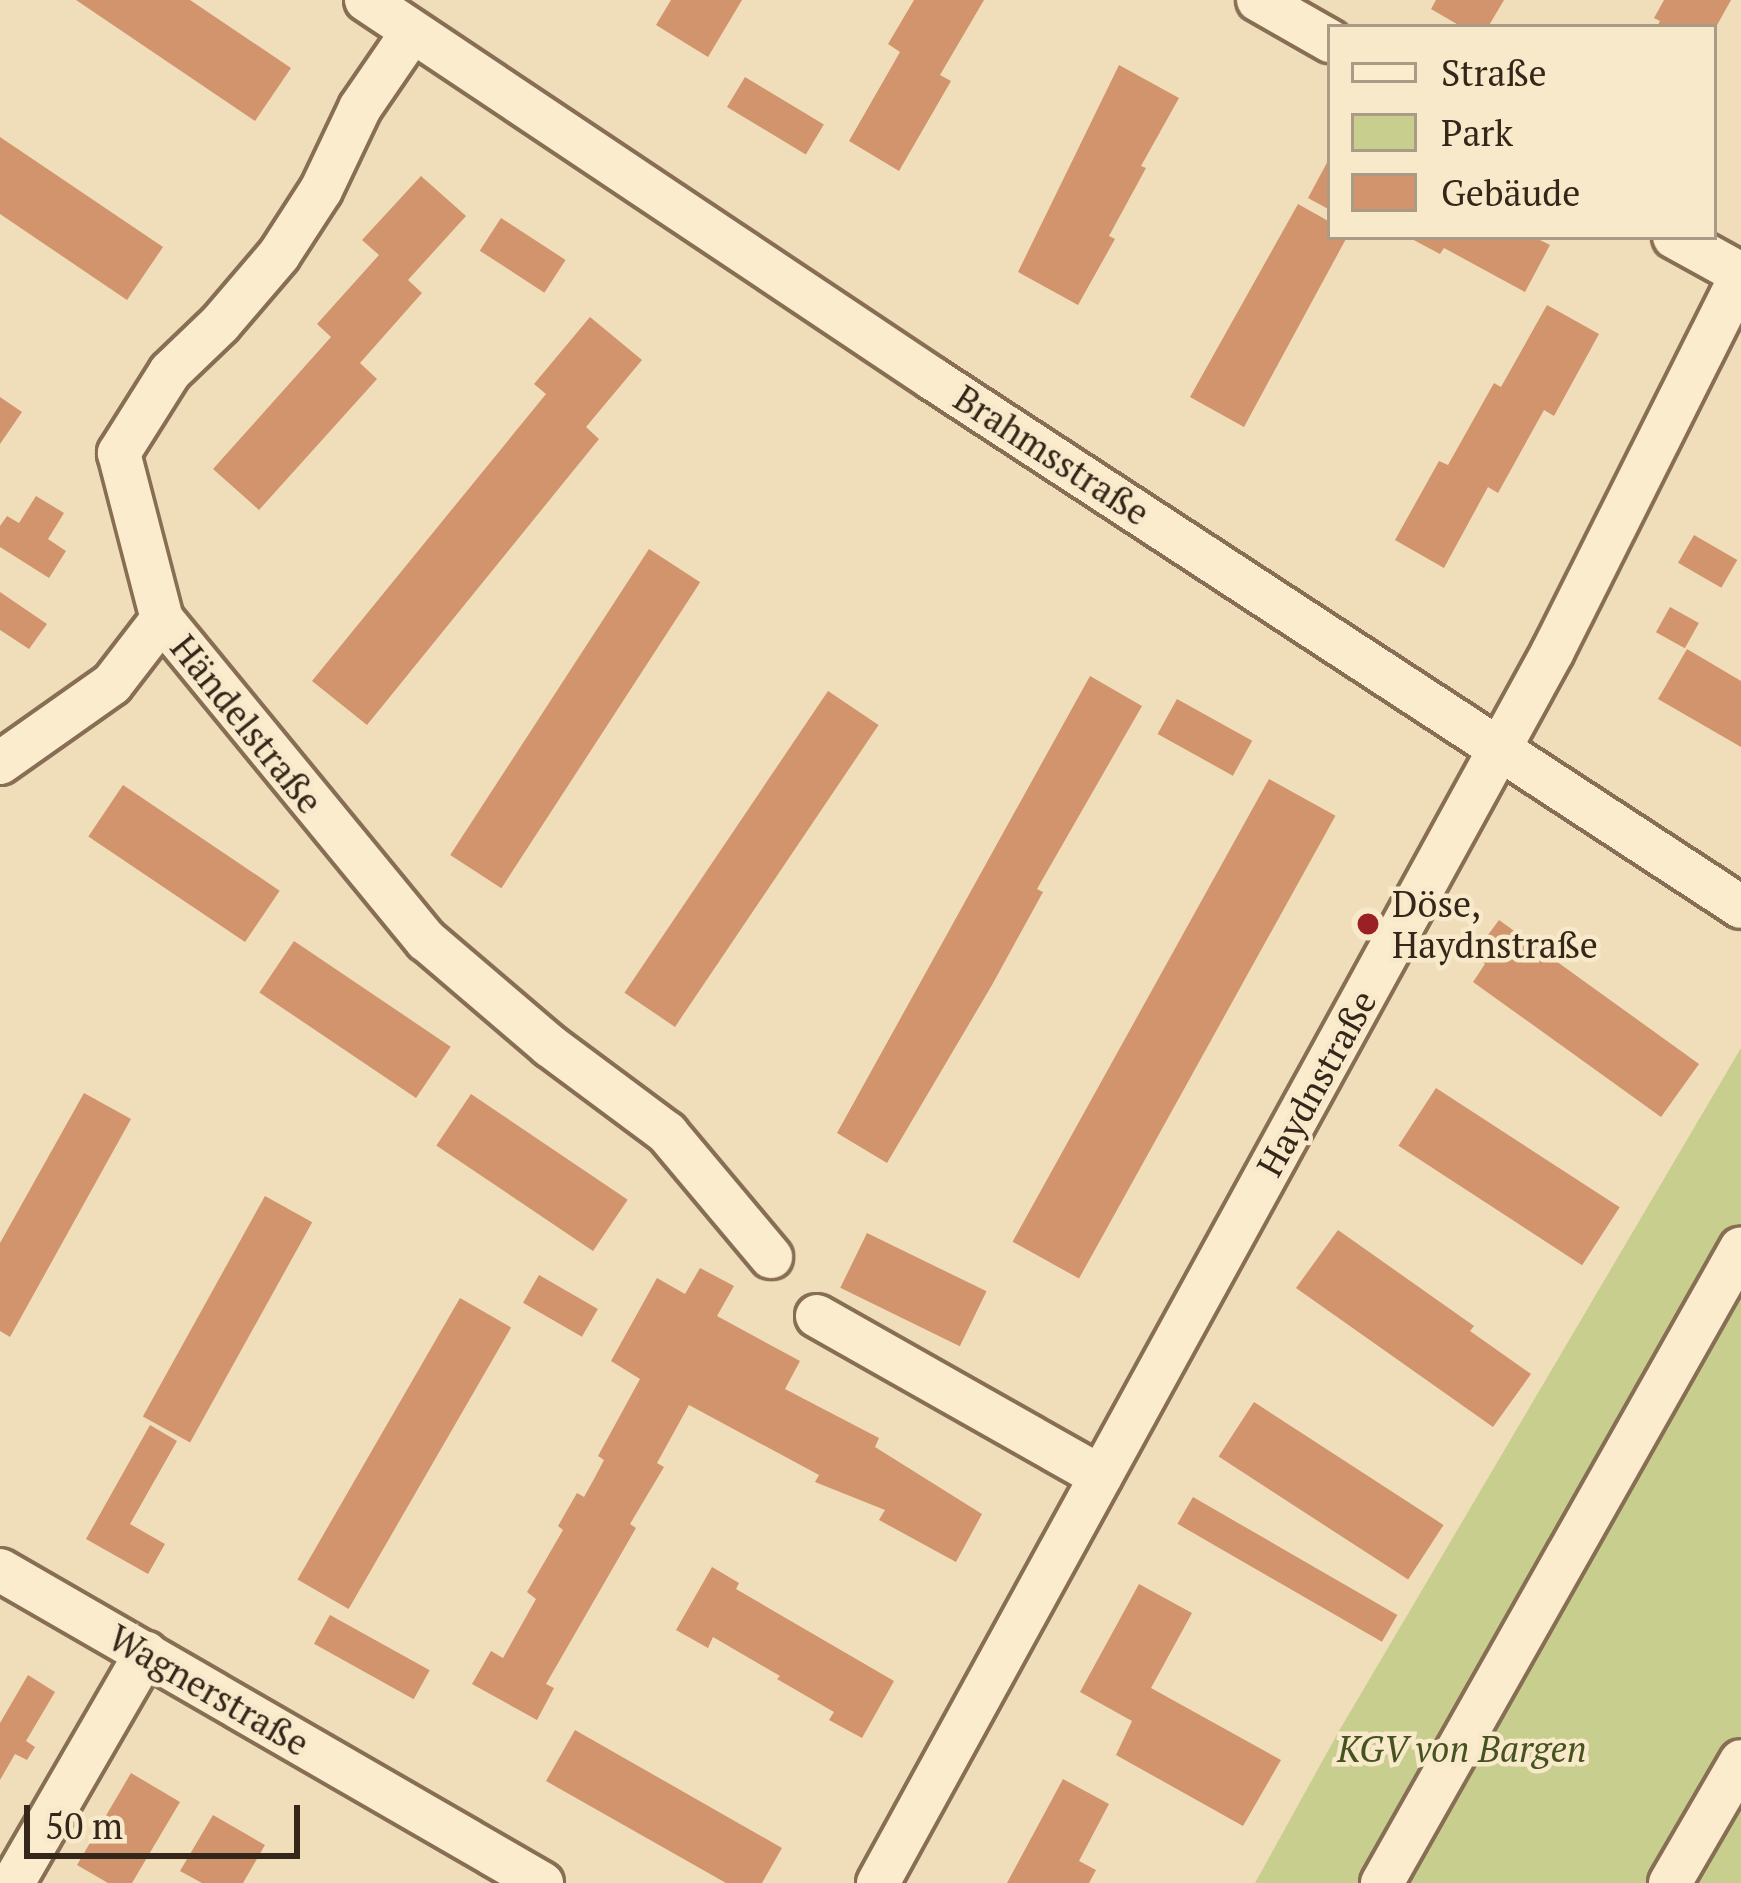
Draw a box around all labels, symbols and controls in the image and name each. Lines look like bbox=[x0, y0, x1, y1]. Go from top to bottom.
legend bbox=[1327, 24, 1717, 240]
text: Straße bbox=[1441, 49, 1547, 96]
text: Park bbox=[1441, 109, 1513, 156]
text: Gebäude bbox=[1441, 169, 1580, 216]
street label: Brahmsstraße bbox=[946, 376, 1158, 534]
street label: Händelstraße bbox=[162, 626, 332, 822]
place label: Döse, Haydnstraße bbox=[1392, 881, 1598, 966]
marker: Döse, Haydnstraße bbox=[1355, 911, 1381, 937]
street label: Haydnstraße bbox=[1247, 982, 1385, 1184]
street label: Wagnerstraße bbox=[101, 1615, 317, 1765]
park label: KGV von Bargen bbox=[1337, 1727, 1587, 1771]
scale bar bbox=[30, 1781, 306, 1855]
text: 50 m bbox=[45, 1802, 123, 1849]

